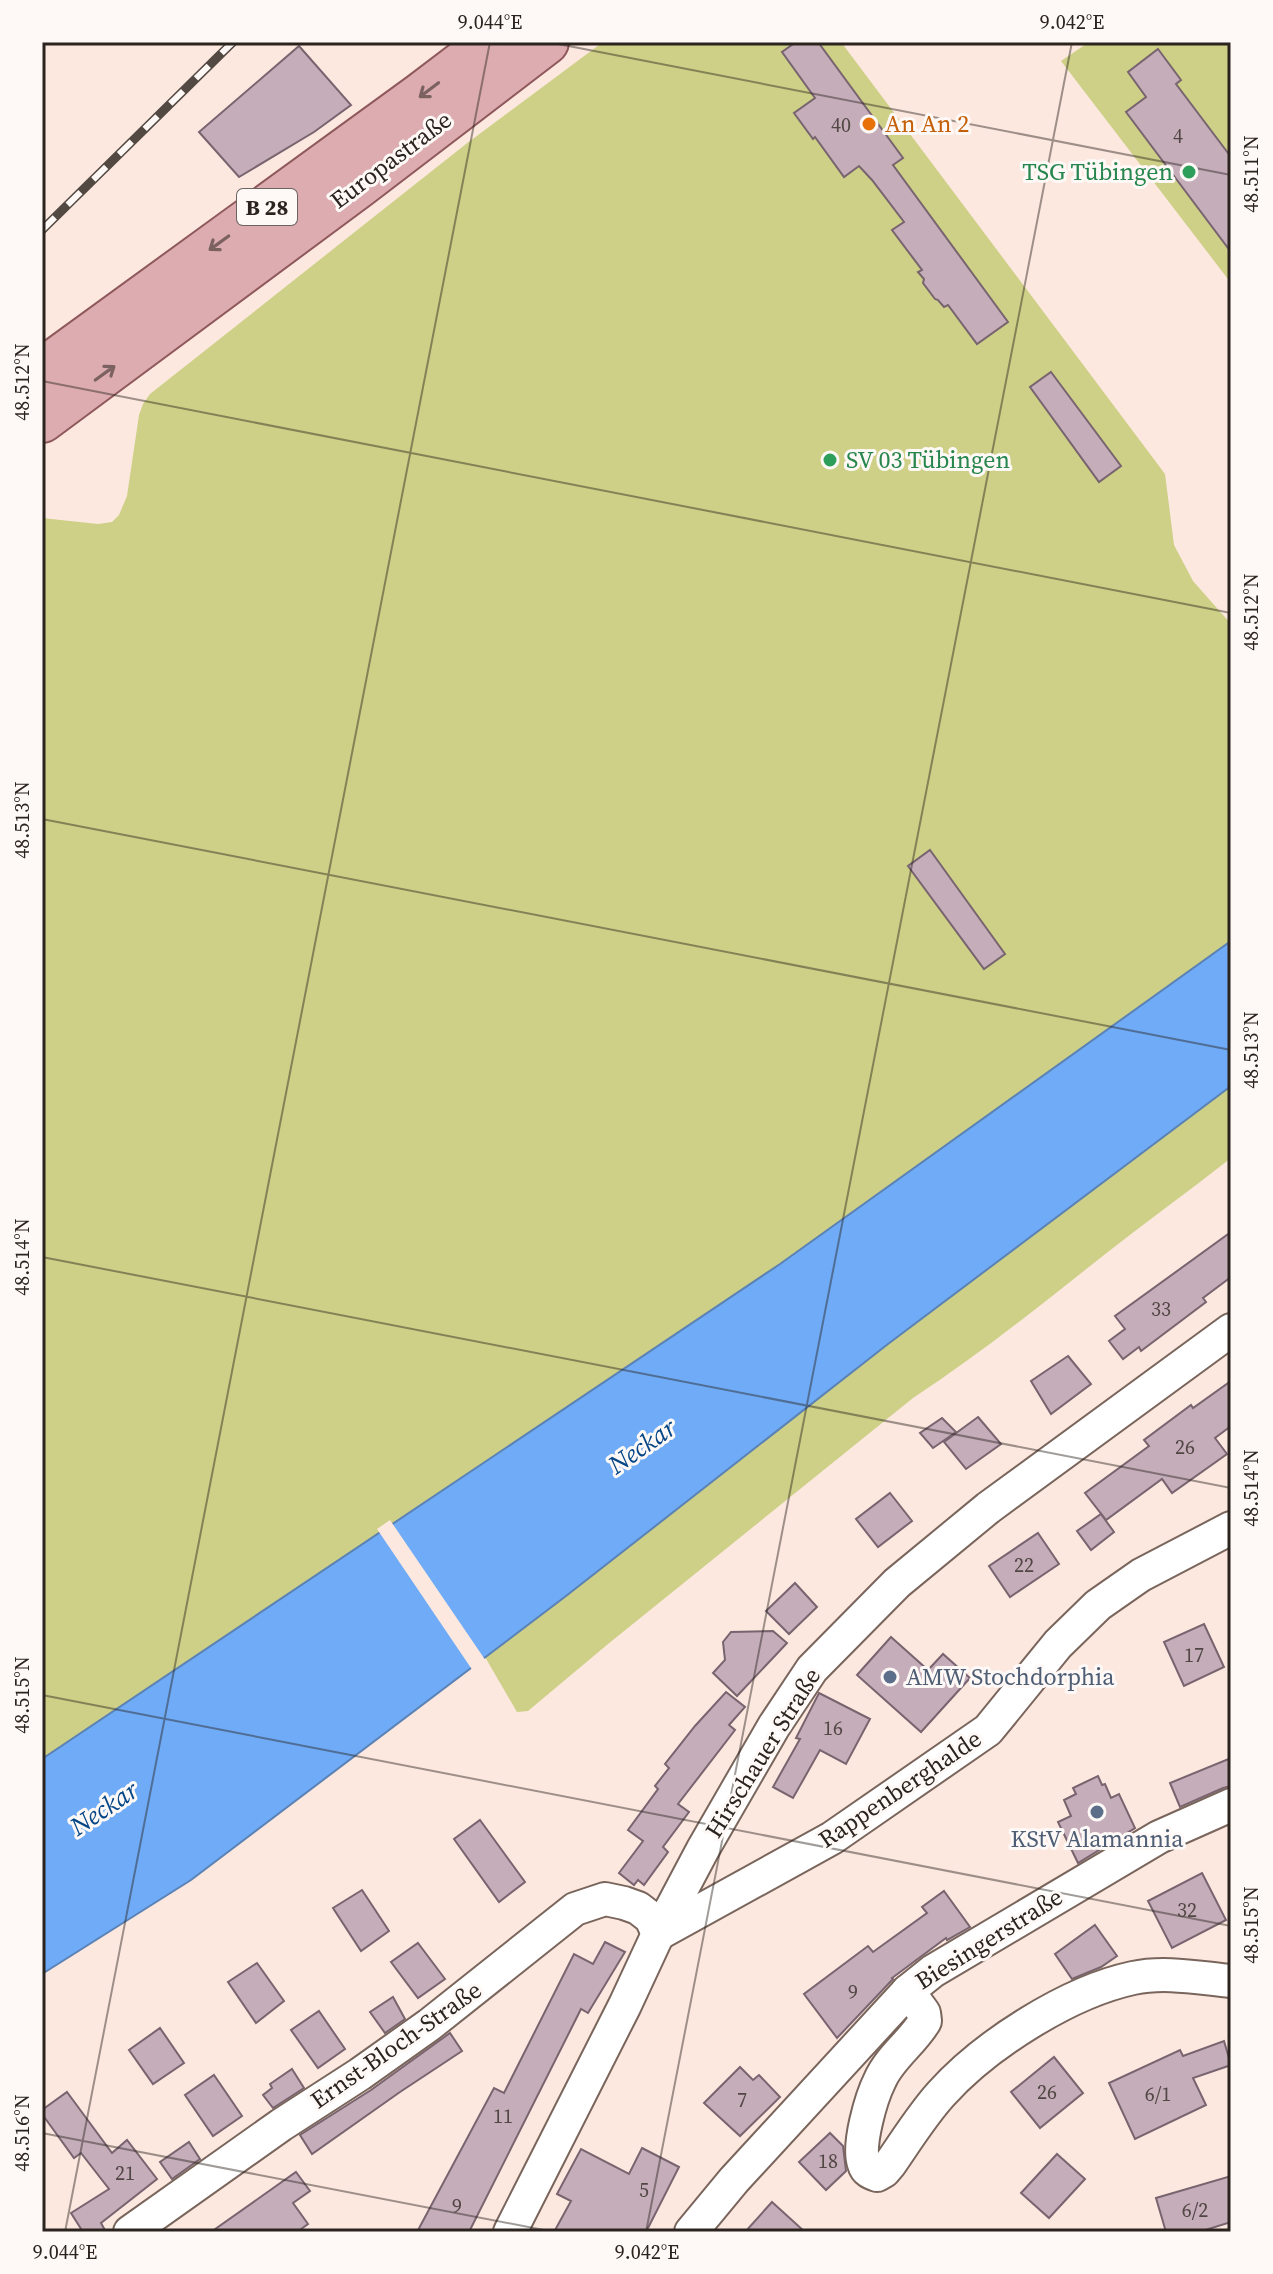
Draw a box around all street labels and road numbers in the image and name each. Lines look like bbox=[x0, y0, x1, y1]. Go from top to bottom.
street label: Europastraße bbox=[323, 103, 458, 216]
road number: B 28 bbox=[237, 189, 297, 225]
street label: Hirschauer Straße bbox=[697, 1661, 828, 1844]
street label: Rappenberghalde bbox=[812, 1722, 988, 1855]
street label: Biesingerstraße bbox=[909, 1880, 1069, 1997]
street label: Ernst-Bloch-Straße bbox=[304, 1973, 488, 2116]

